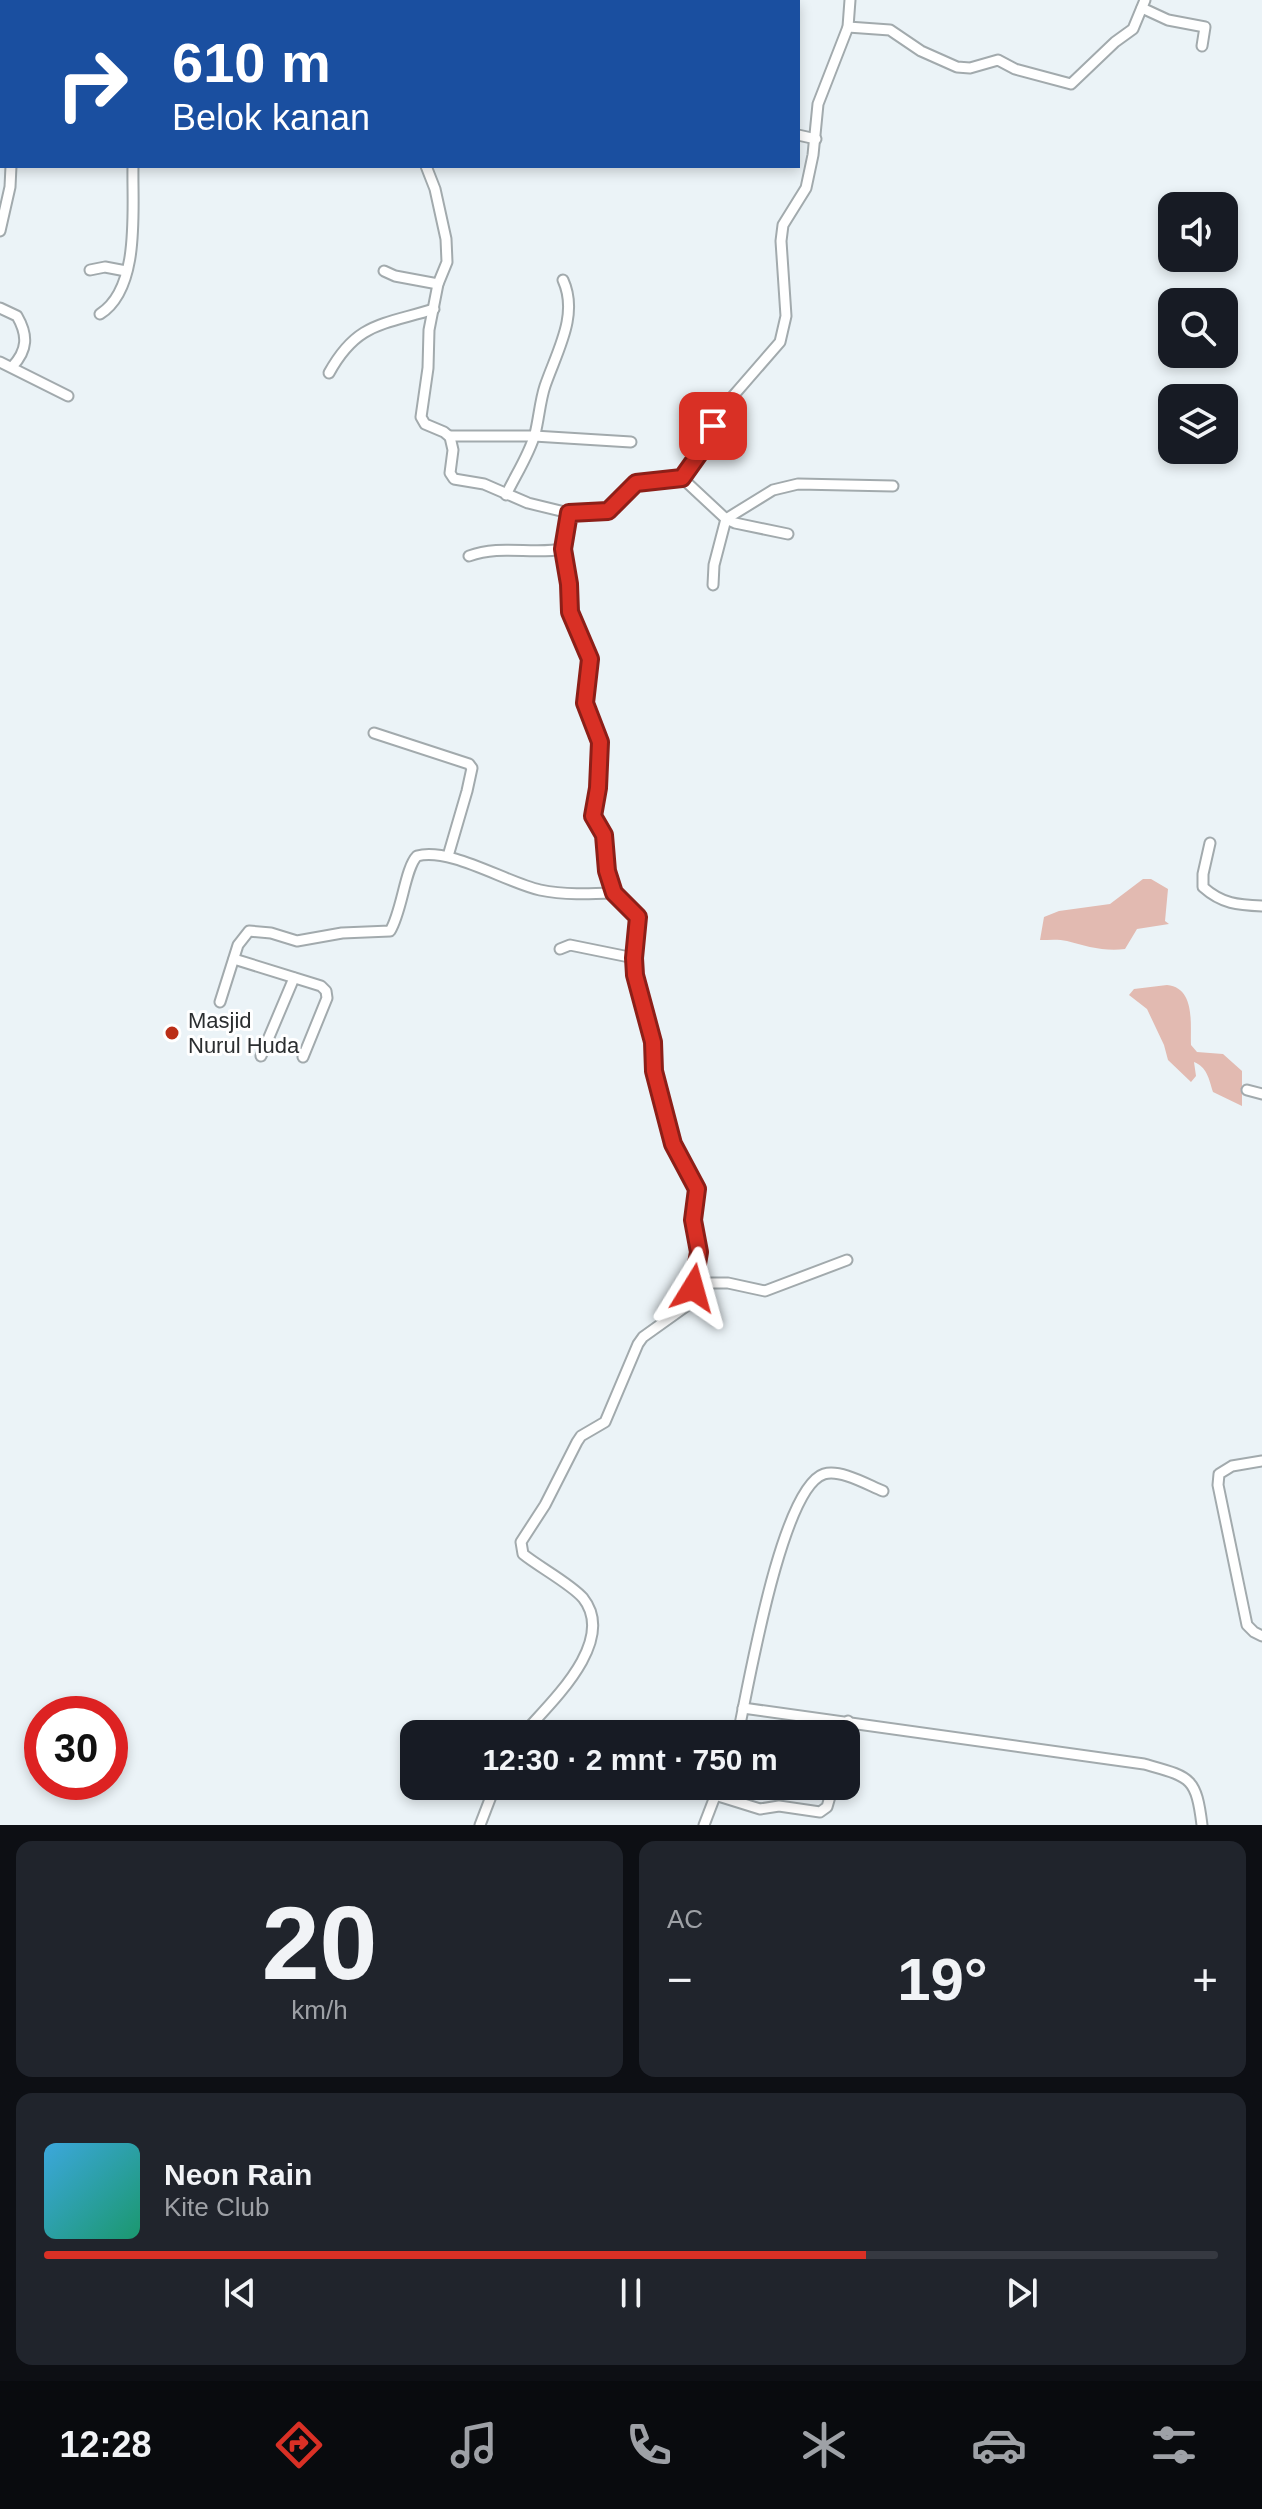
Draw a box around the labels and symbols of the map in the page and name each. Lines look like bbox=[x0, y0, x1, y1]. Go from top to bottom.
pin bbox=[679, 392, 747, 460]
place label: Masjid Nurul Huda bbox=[188, 1008, 300, 1058]
marker: Masjid Nurul Huda bbox=[163, 1024, 181, 1042]
position arrow bbox=[651, 1246, 735, 1330]
speed limit sign: 30 bbox=[24, 1696, 128, 1800]

